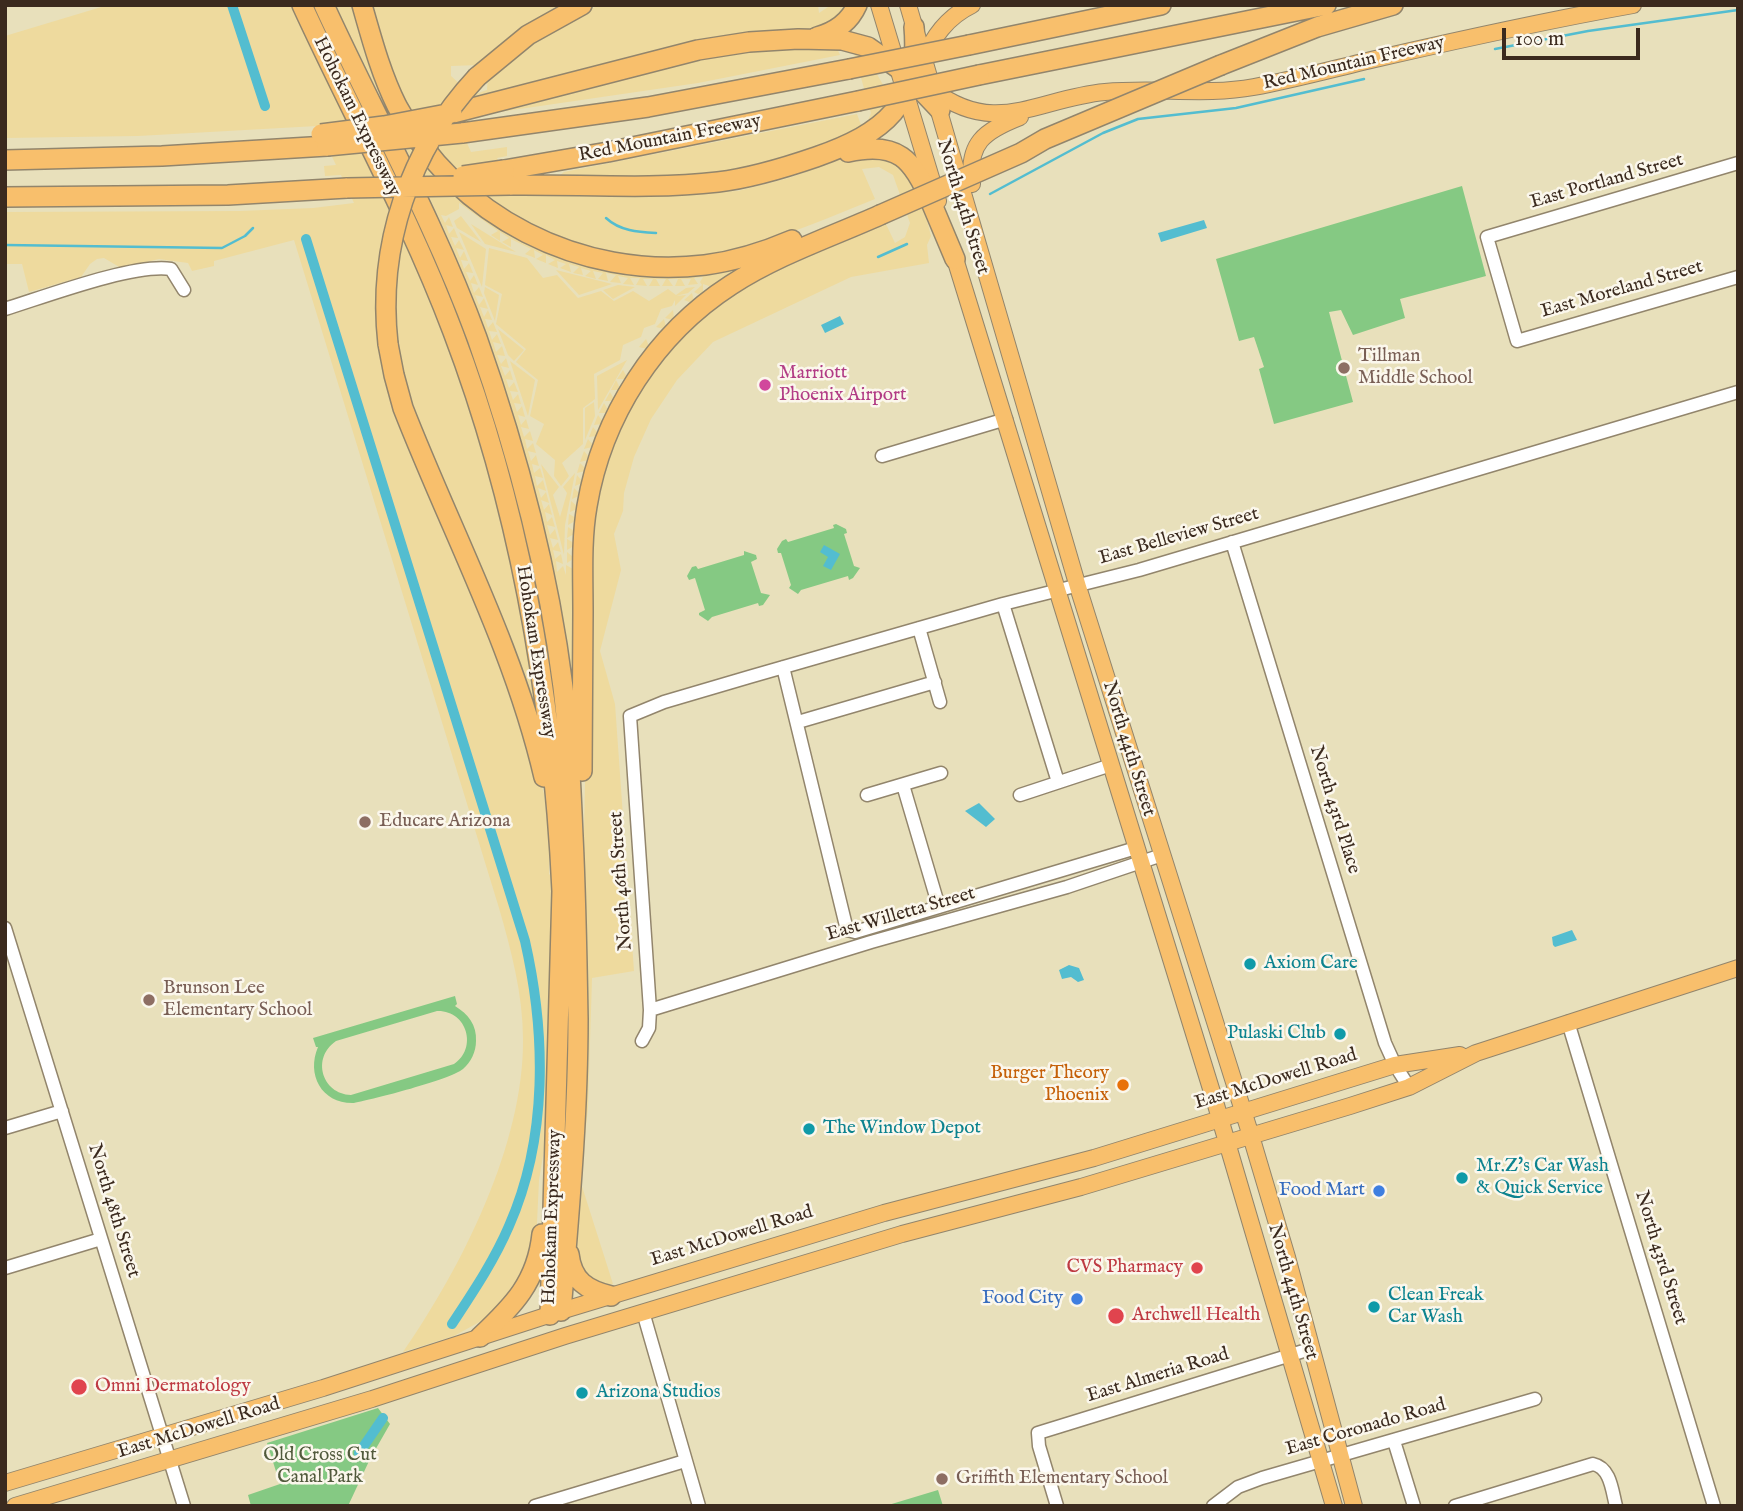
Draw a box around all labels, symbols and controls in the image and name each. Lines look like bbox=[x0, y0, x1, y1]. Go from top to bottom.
scale bar bbox=[1505, 14, 1643, 58]
text: 100 m bbox=[1515, 26, 1564, 53]
street label: Red Mountain Freeway bbox=[1261, 32, 1447, 96]
street label: Hohokam Expressway bbox=[307, 33, 405, 201]
street label: Red Mountain Freeway bbox=[577, 110, 763, 168]
street label: North 44th Street bbox=[931, 137, 993, 277]
street label: East Portland Street bbox=[1528, 149, 1686, 215]
street label: East Moreland Street bbox=[1538, 256, 1706, 324]
place label: Tillman Middle School bbox=[1358, 346, 1473, 390]
marker: Tillman Middle School bbox=[1336, 360, 1352, 376]
place label: Marriott Phoenix Airport bbox=[779, 363, 906, 407]
marker: Marriott Phoenix Airport bbox=[757, 377, 773, 393]
street label: East Belleview Street bbox=[1097, 503, 1261, 571]
street label: Hohokam Expressway bbox=[510, 564, 560, 740]
street label: North 44th Street bbox=[1097, 679, 1159, 819]
street label: North 43rd Place bbox=[1304, 743, 1364, 877]
place label: Educare Arizona bbox=[379, 811, 511, 833]
street label: North 46th Street bbox=[606, 811, 638, 951]
marker: Educare Arizona bbox=[357, 814, 373, 830]
street label: East Willetta Street bbox=[824, 883, 978, 947]
place label: Axiom Care bbox=[1264, 953, 1358, 975]
marker: Axiom Care bbox=[1242, 956, 1258, 972]
place label: Brunson Lee Elementary School bbox=[163, 978, 312, 1022]
marker: Brunson Lee Elementary School bbox=[141, 992, 157, 1008]
place label: Pulaski Club bbox=[1227, 1023, 1326, 1045]
marker: Pulaski Club bbox=[1332, 1026, 1348, 1042]
street label: East McDowell Road bbox=[1192, 1044, 1360, 1116]
place label: Burger Theory Phoenix bbox=[990, 1063, 1109, 1107]
marker: Burger Theory Phoenix bbox=[1115, 1077, 1131, 1093]
place label: The Window Depot bbox=[823, 1118, 981, 1140]
marker: The Window Depot bbox=[801, 1121, 817, 1137]
street label: Hohokam Expressway bbox=[539, 1129, 567, 1305]
street label: North 48th Street bbox=[82, 1141, 144, 1281]
place label: Mr.Z's Car Wash & Quick Service bbox=[1476, 1156, 1609, 1200]
marker: Mr.Z's Car Wash & Quick Service bbox=[1454, 1170, 1470, 1186]
place label: Food Mart bbox=[1279, 1180, 1365, 1202]
marker: Food Mart bbox=[1371, 1183, 1387, 1199]
street label: North 43rd Street bbox=[1629, 1188, 1691, 1328]
street label: East McDowell Road bbox=[648, 1201, 816, 1273]
street label: North 44th Street bbox=[1262, 1221, 1322, 1363]
place label: CVS Pharmacy bbox=[1066, 1257, 1183, 1279]
marker: CVS Pharmacy bbox=[1189, 1260, 1205, 1276]
place label: Clean Freak Car Wash bbox=[1388, 1285, 1484, 1329]
place label: Food City bbox=[982, 1288, 1063, 1310]
marker: Food City bbox=[1069, 1291, 1085, 1307]
marker: Clean Freak Car Wash bbox=[1366, 1299, 1382, 1315]
place label: Archwell Health bbox=[1132, 1305, 1260, 1327]
marker: Archwell Health bbox=[1106, 1306, 1126, 1326]
street label: East Almeria Road bbox=[1084, 1344, 1232, 1408]
place label: Omni Dermatology bbox=[95, 1376, 251, 1398]
marker: Omni Dermatology bbox=[69, 1377, 89, 1397]
place label: Arizona Studios bbox=[596, 1382, 721, 1404]
marker: Arizona Studios bbox=[574, 1385, 590, 1401]
street label: East McDowell Road bbox=[115, 1393, 283, 1465]
street label: East Coronado Road bbox=[1283, 1394, 1449, 1462]
park label: Old Cross Cut Canal Park bbox=[263, 1445, 377, 1489]
place label: Griffith Elementary School bbox=[956, 1468, 1168, 1490]
marker: Griffith Elementary School bbox=[934, 1471, 950, 1487]

